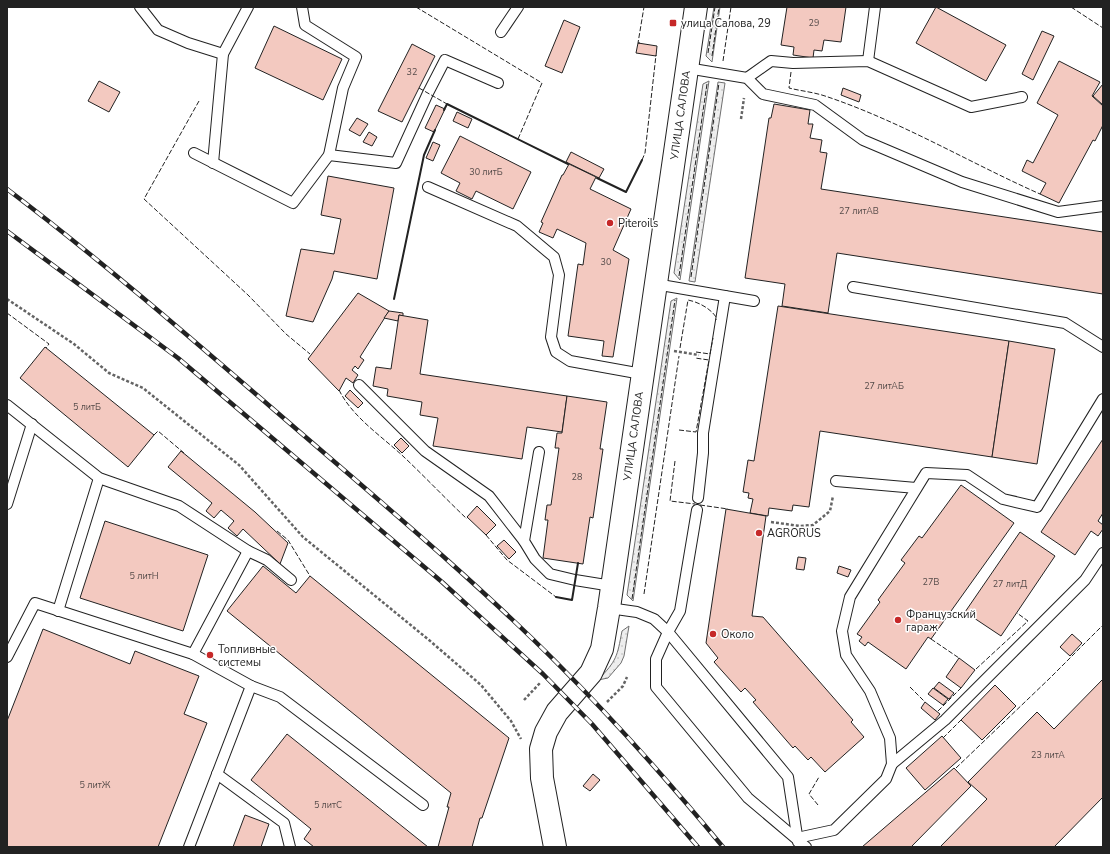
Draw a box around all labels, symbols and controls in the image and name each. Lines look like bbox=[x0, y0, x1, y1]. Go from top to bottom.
place label: улица Салова, 29 bbox=[681, 16, 771, 31]
house number: 29 bbox=[809, 17, 819, 29]
marker: улица Салова, 29 bbox=[668, 18, 678, 28]
house number: 32 bbox=[407, 66, 417, 78]
street label: УЛИЦА САЛОВА bbox=[667, 69, 694, 162]
house number: 30 литБ bbox=[469, 166, 503, 178]
house number: 27 литАВ bbox=[839, 205, 879, 217]
place label: Piteroils bbox=[618, 216, 658, 231]
marker: Piteroils bbox=[605, 218, 615, 228]
house number: 30 bbox=[601, 256, 611, 268]
house number: 27 литАБ bbox=[864, 380, 904, 392]
street label: УЛИЦА САЛОВА bbox=[620, 390, 647, 483]
house number: 5 литБ bbox=[73, 401, 101, 413]
house number: 28 bbox=[572, 471, 582, 483]
place label: AGRORUS bbox=[767, 526, 821, 541]
marker: AGRORUS bbox=[754, 528, 764, 538]
house number: 5 литН bbox=[130, 570, 159, 582]
house number: 27В bbox=[923, 576, 939, 588]
house number: 27 литД bbox=[993, 578, 1027, 590]
place label: Французский гараж bbox=[906, 607, 976, 635]
marker: Французский гараж bbox=[893, 615, 903, 625]
place label: Около bbox=[721, 627, 754, 642]
marker: Около bbox=[708, 629, 718, 639]
place label: Топливные системы bbox=[218, 642, 276, 670]
marker: Топливные системы bbox=[205, 650, 215, 660]
house number: 23 литА bbox=[1031, 749, 1065, 761]
house number: 5 литЖ bbox=[80, 779, 111, 791]
house number: 5 литС bbox=[314, 799, 342, 811]

